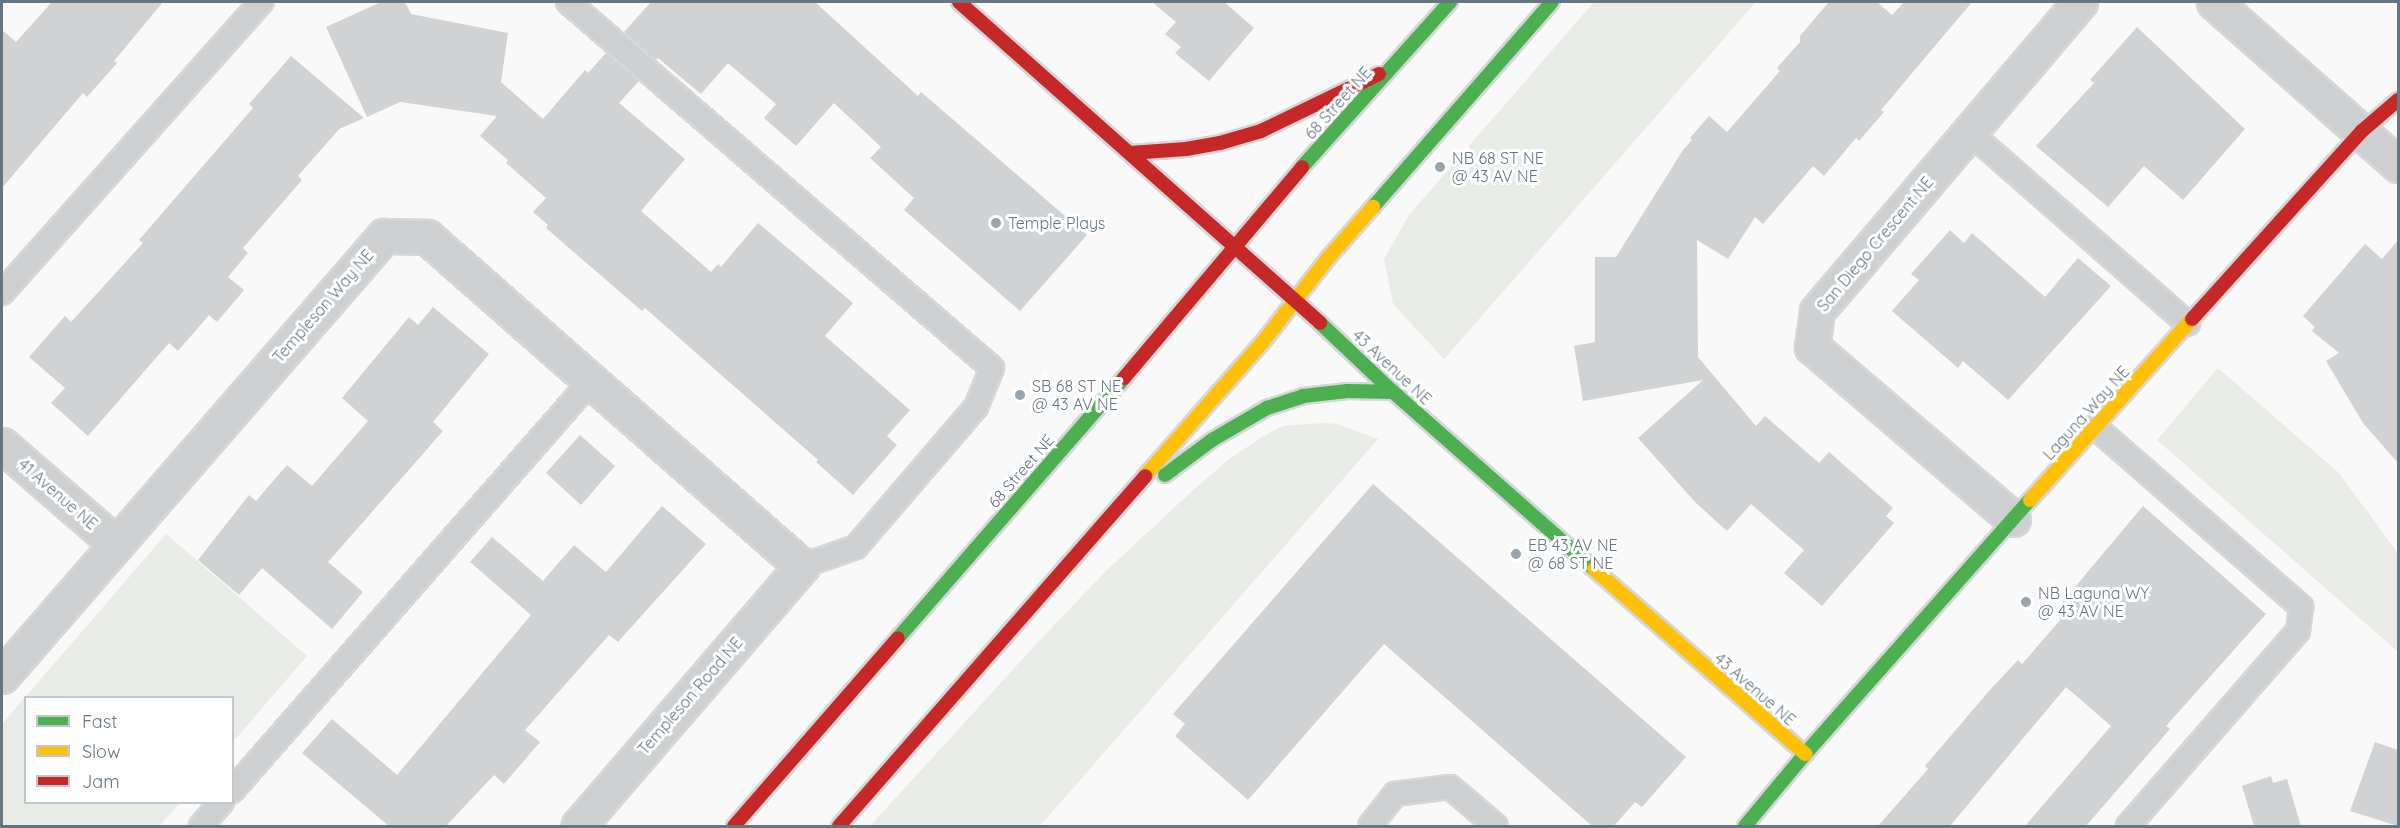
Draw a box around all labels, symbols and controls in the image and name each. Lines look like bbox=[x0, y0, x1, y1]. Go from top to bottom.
street label: 68 Street NE bbox=[1301, 63, 1375, 143]
place label: NB 68 ST NE @ 43 AV NE bbox=[1452, 148, 1544, 186]
marker: NB 68 ST NE @ 43 AV NE bbox=[1433, 160, 1447, 174]
street label: San Diego Crescent NE bbox=[1813, 173, 1937, 315]
place label: Temple Plays bbox=[1008, 213, 1105, 233]
marker: Temple Plays bbox=[989, 216, 1003, 230]
street label: Templeson Way NE bbox=[269, 246, 377, 366]
street label: 43 Avenue NE bbox=[1349, 326, 1435, 408]
street label: Laguna Way NE bbox=[2039, 362, 2133, 464]
place label: SB 68 ST NE @ 43 AV NE bbox=[1032, 376, 1121, 414]
marker: SB 68 ST NE @ 43 AV NE bbox=[1013, 388, 1027, 402]
street label: 68 Street NE bbox=[984, 431, 1058, 511]
street label: 41 Avenue NE bbox=[15, 454, 101, 534]
place label: EB 43 AV NE @ 68 ST NE bbox=[1528, 535, 1618, 573]
marker: EB 43 AV NE @ 68 ST NE bbox=[1509, 547, 1523, 561]
place label: NB Laguna WY @ 43 AV NE bbox=[2038, 583, 2149, 621]
marker: NB Laguna WY @ 43 AV NE bbox=[2019, 595, 2033, 609]
street label: Templeson Road NE bbox=[634, 633, 746, 759]
street label: 43 Avenue NE bbox=[1711, 649, 1799, 729]
legend bbox=[24, 696, 234, 804]
text: Fast bbox=[82, 710, 117, 733]
text: Slow bbox=[82, 740, 120, 763]
text: Jam bbox=[82, 770, 120, 793]

